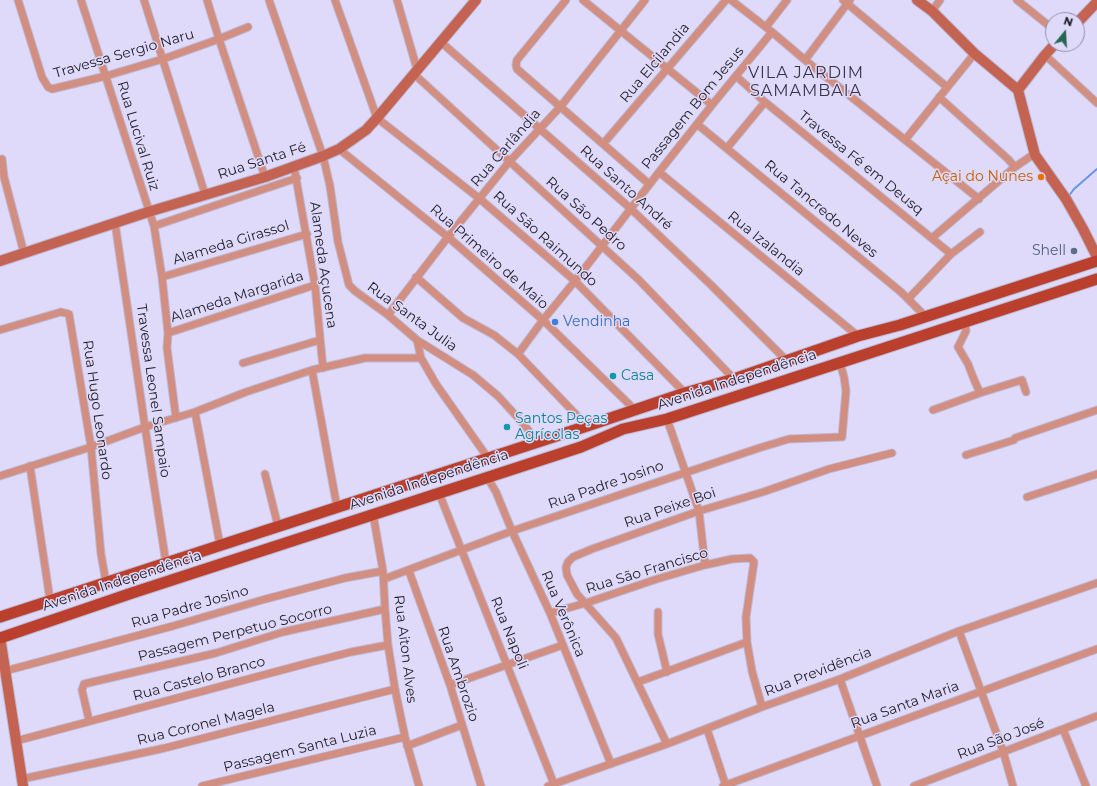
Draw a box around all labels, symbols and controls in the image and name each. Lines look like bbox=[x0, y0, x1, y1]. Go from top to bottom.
north arrow bbox=[1045, 12, 1085, 52]
text: N bbox=[1062, 14, 1075, 30]
street label: Rua Elcilandia bbox=[617, 20, 693, 106]
street label: Travessa Sergio Naru bbox=[52, 26, 196, 82]
street label: Passagem Bom Jesus bbox=[638, 43, 748, 173]
district label: VILA JARDIM SAMAMBAIA bbox=[748, 63, 864, 101]
street label: Rua Lucival Ruiz bbox=[113, 79, 163, 193]
street label: Rua Carlândia bbox=[467, 105, 545, 191]
street label: Travessa Fé em Deusq bbox=[795, 107, 927, 219]
street label: Rua Santa Fé bbox=[216, 139, 308, 183]
street label: Rua Santo André bbox=[576, 142, 676, 234]
street label: Rua Tancredo Neves bbox=[761, 157, 881, 261]
place label: Açai do Nunes bbox=[932, 169, 1033, 185]
marker: Açai do Nunes bbox=[1036, 172, 1046, 182]
street label: Rua São Pedro bbox=[542, 173, 630, 255]
street label: Rua São Raimundo bbox=[489, 188, 601, 290]
street label: Alameda Açucena bbox=[306, 200, 340, 330]
street label: Rua Primeiro de Maio bbox=[426, 201, 552, 313]
street label: Rua Izalandia bbox=[724, 208, 808, 280]
street label: Alameda Girassol bbox=[171, 217, 291, 269]
place label: Shell bbox=[1032, 243, 1066, 259]
marker: Shell bbox=[1069, 246, 1079, 256]
street label: Alameda Margarida bbox=[168, 268, 306, 326]
street label: Rua Santa Julia bbox=[364, 279, 460, 355]
street label: Travessa Leonel Sampaio bbox=[132, 303, 174, 479]
place label: Vendinha bbox=[563, 314, 630, 330]
marker: Vendinha bbox=[550, 317, 560, 327]
street label: Rua Hugo Leonardo bbox=[79, 339, 115, 481]
street label: Avenida Independência bbox=[655, 346, 819, 414]
place label: Casa bbox=[621, 368, 654, 384]
marker: Casa bbox=[608, 371, 618, 381]
place label: Santos Peças Agrícolas bbox=[515, 411, 607, 444]
marker: Santos Peças Agrícolas bbox=[502, 422, 512, 432]
street label: Avenida Independência bbox=[347, 446, 511, 514]
street label: Rua Padre Josino bbox=[546, 457, 666, 513]
street label: Rua Peixe Boi bbox=[622, 484, 718, 532]
street label: Rua São Francisco bbox=[584, 544, 710, 598]
street label: Avenida Independência bbox=[40, 547, 204, 615]
street label: Rua Verônica bbox=[537, 568, 589, 660]
street label: Rua Padre Josino bbox=[129, 582, 251, 632]
street label: Rua Aiton Alves bbox=[390, 594, 420, 704]
street label: Rua Napoli bbox=[487, 594, 531, 672]
street label: Passagem Perpetuo Socorro bbox=[136, 601, 334, 665]
street label: Rua Ambrozio bbox=[434, 624, 482, 724]
street label: Rua Previdência bbox=[762, 644, 874, 700]
street label: Rua Castelo Branco bbox=[131, 653, 267, 705]
street label: Rua Santa Maria bbox=[848, 678, 962, 732]
street label: Rua Coronel Magela bbox=[136, 699, 276, 749]
street label: Rua São José bbox=[955, 715, 1047, 763]
street label: Passagem Santa Luzia bbox=[222, 722, 378, 776]

